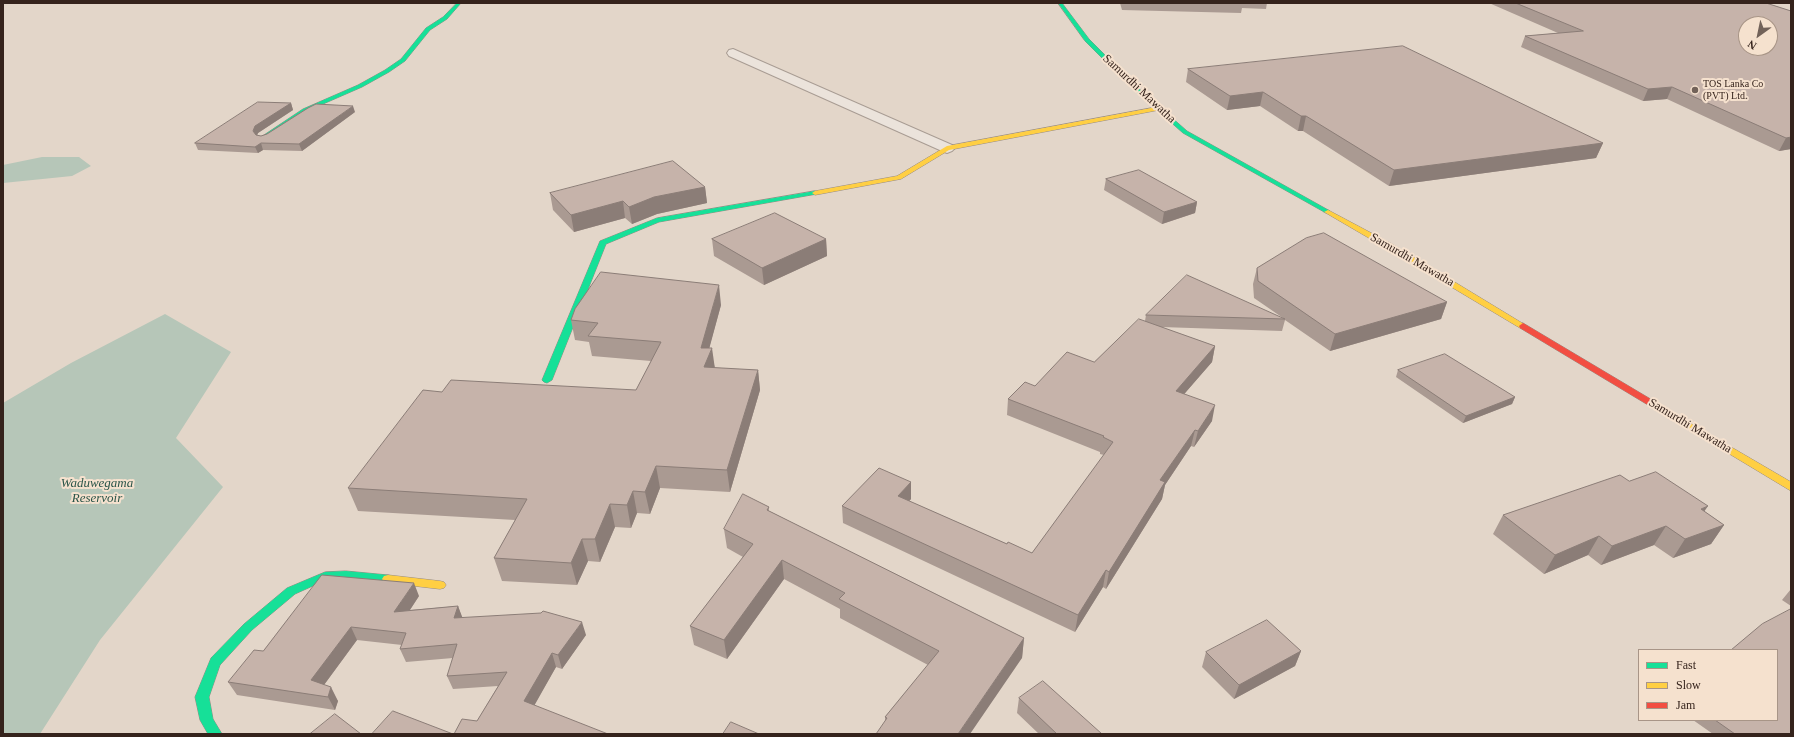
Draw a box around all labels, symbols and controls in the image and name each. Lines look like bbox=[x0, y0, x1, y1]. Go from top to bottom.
north arrow bbox=[1738, 16, 1778, 56]
text: N bbox=[1745, 38, 1759, 52]
street label: Samurdhi Mawatha bbox=[1100, 52, 1178, 126]
place label: TOS Lanka Co (PVT) Ltd. bbox=[1703, 78, 1763, 102]
marker: TOS Lanka Co (PVT) Ltd. bbox=[1690, 85, 1700, 95]
street label: Samurdhi Mawatha bbox=[1368, 230, 1456, 290]
street label: Samurdhi Mawatha bbox=[1646, 396, 1734, 456]
water label: Waduwegama Reservoir bbox=[61, 476, 133, 507]
legend bbox=[1638, 649, 1778, 721]
text: Fast bbox=[1676, 658, 1696, 672]
text: Slow bbox=[1676, 678, 1701, 692]
text: Jam bbox=[1676, 698, 1695, 712]

